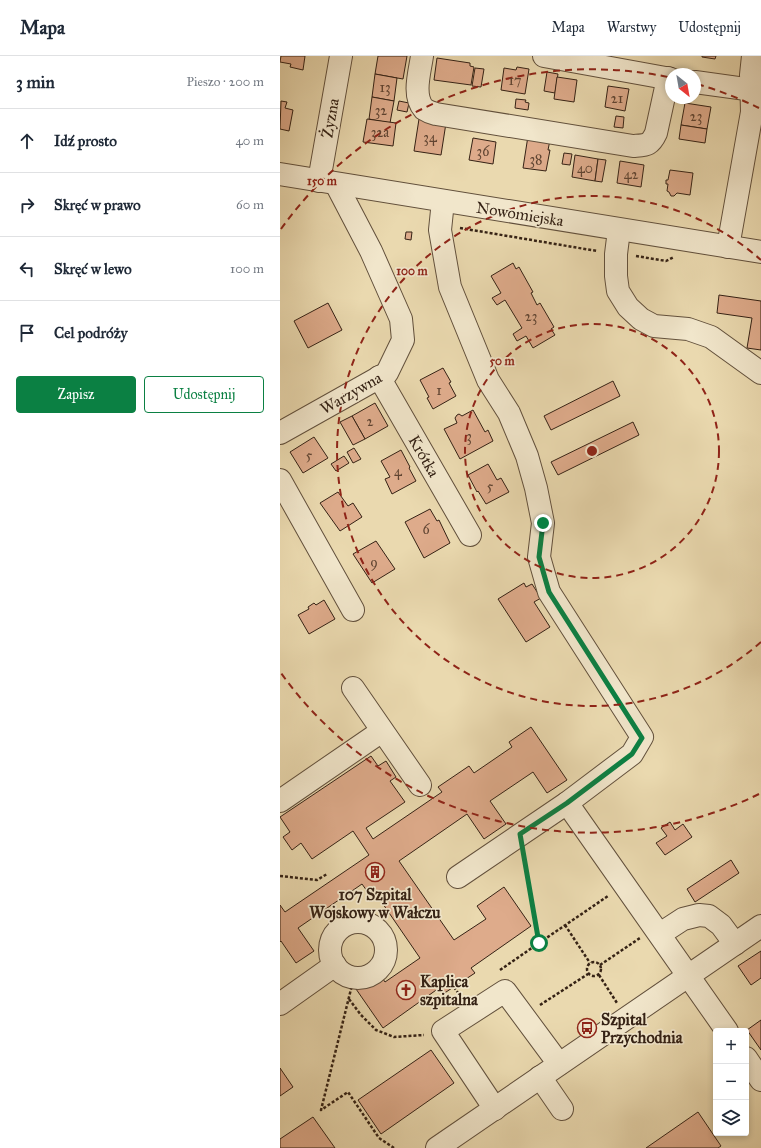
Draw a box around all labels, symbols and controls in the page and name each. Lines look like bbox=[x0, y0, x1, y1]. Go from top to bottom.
text: Mapa bbox=[20, 16, 65, 39]
text: Mapa bbox=[552, 19, 585, 36]
text: Warstwy bbox=[607, 19, 656, 36]
text: Udostępnij bbox=[678, 19, 741, 36]
north arrow bbox=[665, 68, 701, 104]
text: 3 min bbox=[16, 72, 55, 93]
house number: 17 bbox=[508, 72, 522, 89]
text: Pieszo · 200 m bbox=[187, 74, 264, 90]
house number: 13 bbox=[379, 79, 391, 96]
house number: 21 bbox=[611, 90, 624, 107]
street label: Żyzna bbox=[316, 96, 343, 139]
house number: 32 bbox=[375, 102, 387, 119]
house number: 23 bbox=[690, 108, 702, 125]
house number: 32a bbox=[371, 124, 389, 141]
house number: 34 bbox=[423, 129, 438, 146]
icon: ahead bbox=[16, 130, 38, 152]
text: Idź prosto bbox=[54, 132, 117, 150]
text: 40 m bbox=[235, 133, 264, 149]
house number: 36 bbox=[477, 143, 490, 160]
house number: 38 bbox=[529, 151, 543, 168]
house number: 40 bbox=[577, 160, 593, 177]
house number: 42 bbox=[624, 166, 638, 183]
text: 150 m bbox=[307, 174, 338, 188]
icon: right bbox=[16, 194, 38, 216]
text: Skręć w prawo bbox=[54, 196, 141, 214]
text: 60 m bbox=[236, 197, 264, 213]
street label: Nowomiejska bbox=[475, 198, 565, 230]
icon: left bbox=[16, 258, 38, 280]
text: Skręć w lewo bbox=[54, 260, 132, 278]
text: 100 m bbox=[230, 261, 264, 277]
text: 100 m bbox=[396, 264, 429, 278]
house number: 23 bbox=[525, 308, 537, 325]
icon: arrive bbox=[16, 322, 38, 344]
text: Cel podróży bbox=[54, 324, 128, 342]
text: 50 m bbox=[489, 354, 516, 368]
street label: Warzywna bbox=[317, 368, 385, 418]
button: Zapisz bbox=[16, 376, 136, 413]
button: Udostępnij bbox=[144, 376, 264, 413]
house number: 1 bbox=[436, 382, 442, 399]
house number: 2 bbox=[367, 413, 374, 430]
house number: 3 bbox=[466, 428, 472, 445]
street label: Krótka bbox=[404, 432, 444, 481]
centre of rings bbox=[585, 444, 599, 458]
house number: 5 bbox=[306, 447, 313, 464]
house number: 4 bbox=[394, 463, 403, 480]
house number: 5 bbox=[487, 478, 494, 495]
route end bbox=[534, 514, 552, 532]
house number: 6 bbox=[422, 521, 430, 538]
house number: 9 bbox=[370, 554, 378, 571]
building icon: 107 Szpital Wojskowy w Wałczu bbox=[364, 861, 386, 883]
place label: 107 Szpital Wojskowy w Wałczu bbox=[309, 885, 441, 923]
route start bbox=[530, 934, 548, 952]
place label: Kaplica szpitalna bbox=[420, 972, 479, 1010]
church icon: Kaplica szpitalna bbox=[395, 979, 417, 1001]
place label: Szpital Przychodnia bbox=[601, 1010, 684, 1048]
bus stop icon: Szpital Przychodnia bbox=[576, 1017, 598, 1039]
map controls bbox=[713, 1028, 749, 1136]
button: + bbox=[713, 1028, 749, 1064]
button: − bbox=[713, 1064, 749, 1100]
button: layers bbox=[713, 1100, 749, 1136]

